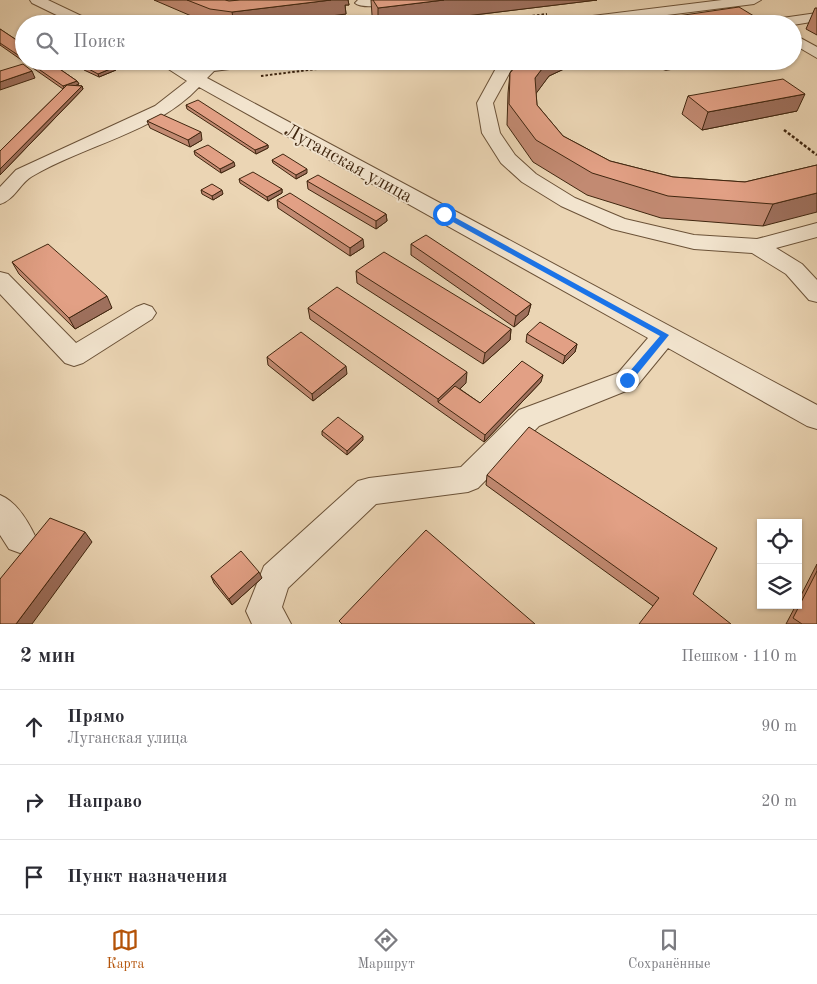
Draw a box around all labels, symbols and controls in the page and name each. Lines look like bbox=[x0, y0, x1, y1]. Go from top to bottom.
search box bbox=[15, 15, 802, 70]
icon: search bbox=[33, 29, 61, 57]
text: Поиск bbox=[73, 33, 125, 52]
street label: Луганская улица bbox=[280, 121, 416, 208]
route start bbox=[433, 203, 456, 226]
route end bbox=[616, 369, 639, 392]
map controls bbox=[757, 519, 802, 609]
button: locate bbox=[757, 519, 802, 564]
button: layers bbox=[757, 564, 802, 609]
text: 2 мин bbox=[20, 646, 75, 667]
text: Пешком · 110 m bbox=[681, 649, 797, 665]
text: Прямо bbox=[67, 708, 125, 727]
icon: ahead bbox=[20, 713, 48, 741]
text: 90 m bbox=[761, 719, 797, 735]
text: Луганская улица bbox=[67, 731, 188, 747]
icon: right bbox=[20, 788, 48, 816]
text: Направо bbox=[67, 793, 142, 812]
text: 20 m bbox=[761, 794, 797, 810]
icon: arrive bbox=[20, 863, 48, 891]
text: Пункт назначения bbox=[67, 868, 227, 887]
tab: Карта bbox=[107, 926, 144, 973]
tab: Маршрут bbox=[357, 926, 415, 973]
tab: Сохранённые bbox=[628, 926, 710, 973]

